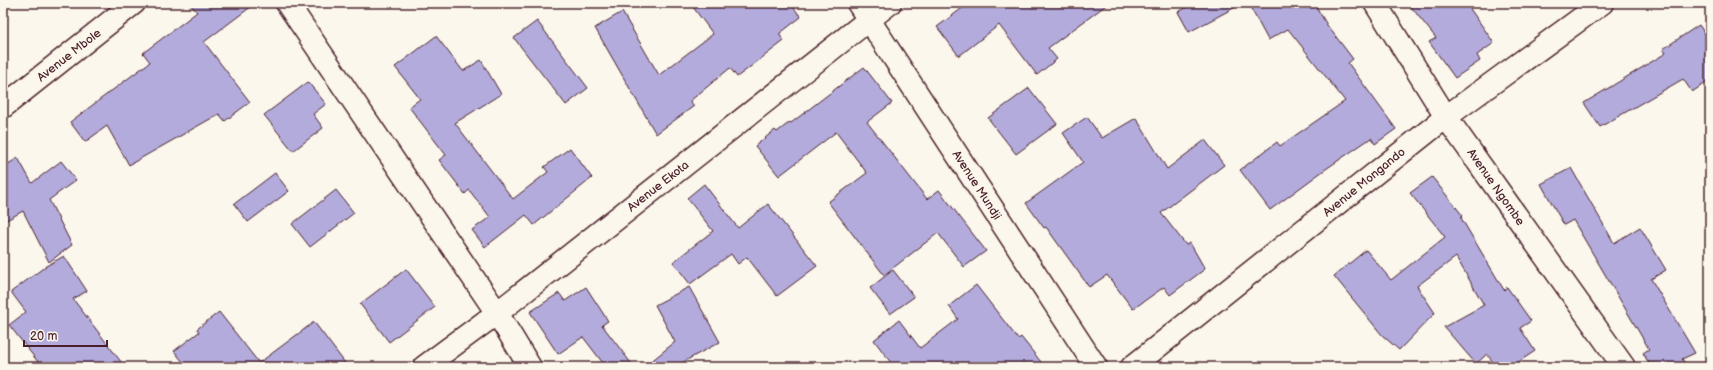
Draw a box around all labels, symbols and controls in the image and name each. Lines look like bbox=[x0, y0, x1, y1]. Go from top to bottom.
street label: Avenue Mbole bbox=[34, 26, 104, 85]
street label: Avenue Mongando bbox=[1320, 144, 1409, 220]
street label: Avenue Ngombe bbox=[1464, 146, 1528, 229]
street label: Avenue Mundji bbox=[949, 148, 1005, 223]
street label: Avenue Ekota bbox=[625, 158, 692, 215]
scale bar bbox=[24, 322, 107, 348]
text: 20 m bbox=[30, 329, 57, 344]

